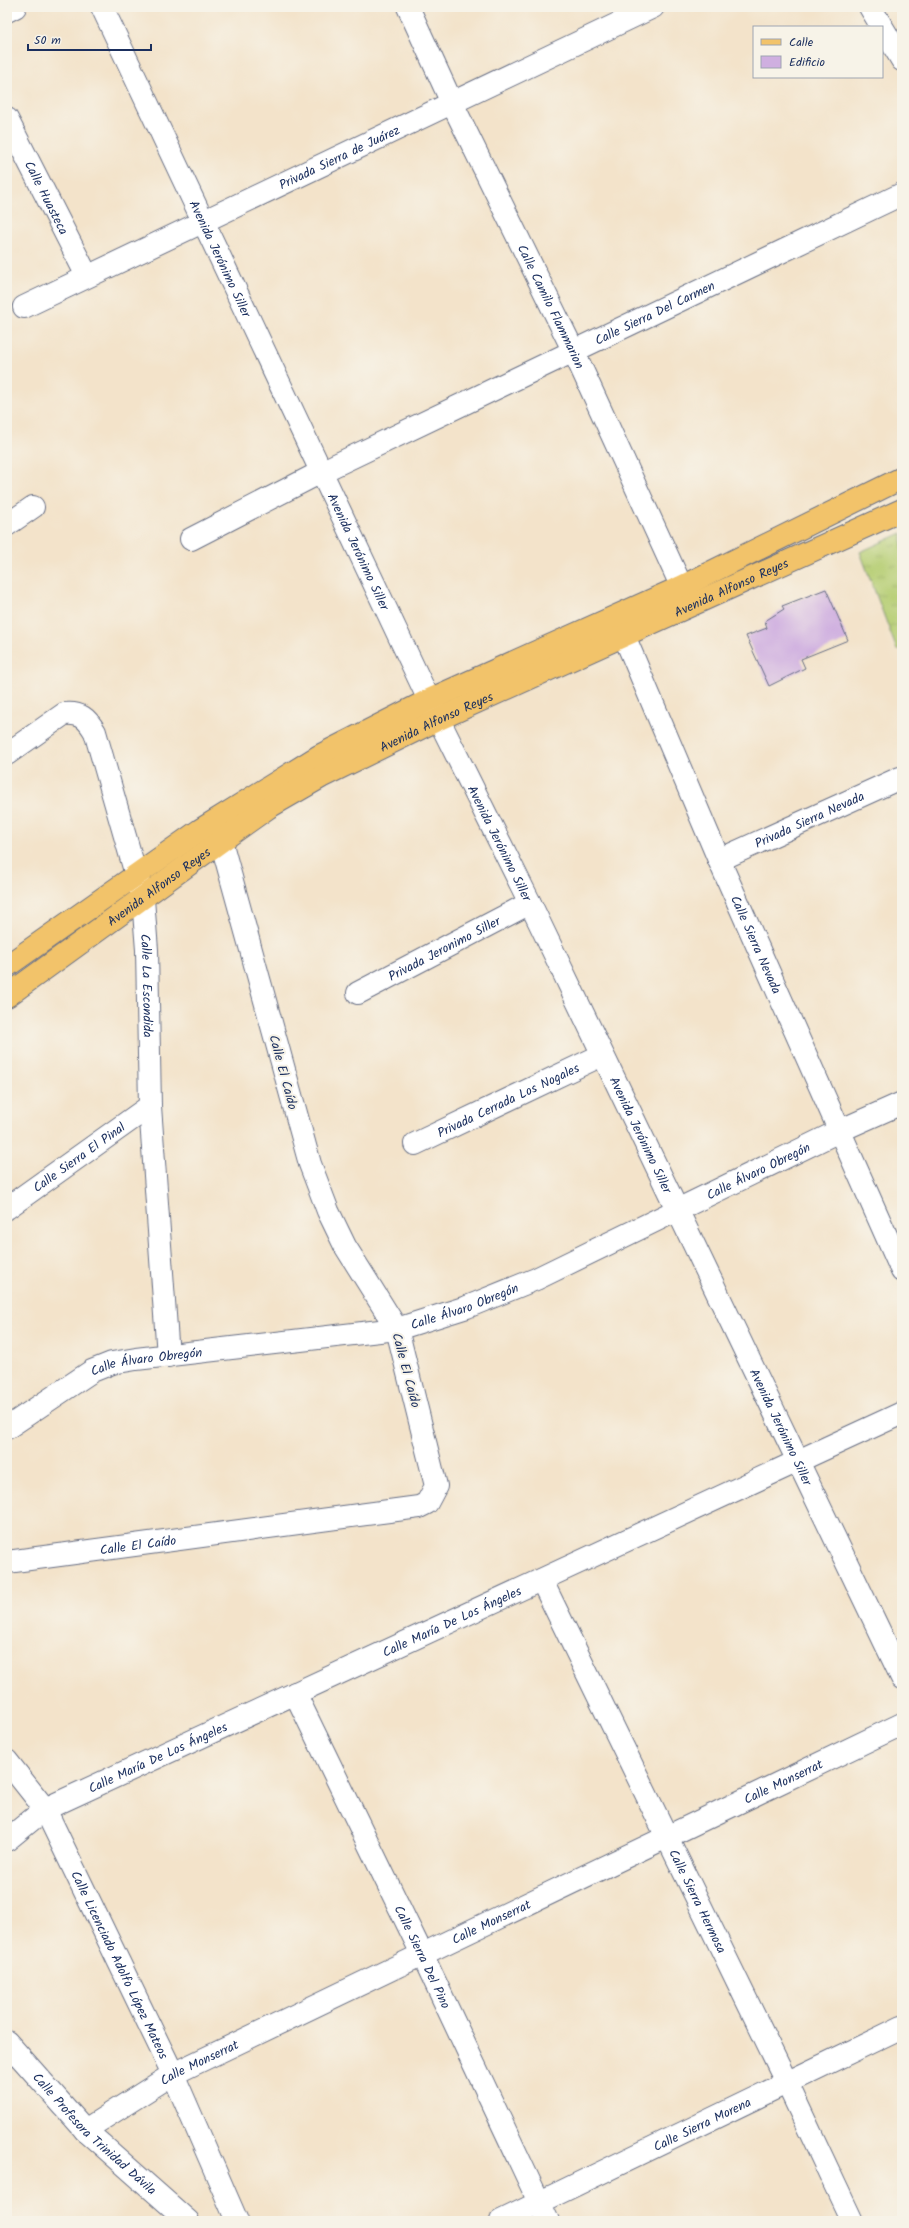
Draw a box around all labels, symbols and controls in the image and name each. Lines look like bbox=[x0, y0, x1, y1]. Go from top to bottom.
scale bar bbox=[28, 26, 151, 52]
legend bbox=[753, 26, 883, 78]
text: 50 m bbox=[34, 31, 61, 50]
text: Calle bbox=[789, 33, 814, 52]
text: Edificio bbox=[789, 53, 825, 72]
street label: Privada Sierra de Juárez bbox=[276, 120, 404, 196]
street label: Calle Huasteca bbox=[18, 157, 73, 239]
street label: Avenida Jerónimo Siller bbox=[183, 197, 256, 322]
street label: Calle Camilo Flammarion bbox=[511, 241, 589, 373]
street label: Calle Sierra Del Carmen bbox=[591, 276, 719, 352]
street label: Avenida Jerónimo Siller bbox=[321, 490, 395, 615]
street label: Avenida Alfonso Reyes bbox=[671, 553, 793, 624]
street label: Avenida Alfonso Reyes bbox=[376, 687, 497, 759]
street label: Avenida Jerónimo Siller bbox=[461, 782, 537, 906]
street label: Privada Sierra Nevada bbox=[751, 786, 868, 855]
street label: Avenida Alfonso Reyes bbox=[103, 843, 216, 932]
street label: Calle Sierra Nevada bbox=[724, 892, 786, 998]
street label: Privada Jeronimo Siller bbox=[385, 911, 505, 987]
street label: Calle La Escondida bbox=[134, 933, 158, 1038]
street label: Calle El Caído bbox=[262, 1033, 303, 1112]
street label: Privada Cerrada Los Nogales bbox=[434, 1058, 584, 1144]
street label: Avenida Jerónimo Siller bbox=[603, 1073, 677, 1198]
street label: Calle Sierra El Pinal bbox=[29, 1118, 130, 1198]
street label: Calle Álvaro Obregón bbox=[703, 1137, 814, 1206]
street label: Calle Álvaro Obregón bbox=[408, 1278, 522, 1336]
street label: Calle El Caído bbox=[385, 1331, 426, 1410]
street label: Calle Álvaro Obregón bbox=[88, 1342, 204, 1383]
street label: Avenida Jerónimo Siller bbox=[743, 1365, 817, 1490]
street label: Calle El Caído bbox=[99, 1531, 178, 1562]
street label: Calle María De Los Ángeles bbox=[379, 1581, 526, 1664]
street label: Calle María De Los Ángeles bbox=[85, 1717, 232, 1800]
street label: Calle Monserrat bbox=[741, 1754, 828, 1810]
street label: Calle Sierra Hermosa bbox=[662, 1846, 731, 1957]
street label: Calle Licenciado Adolfo López Mateos bbox=[64, 1867, 173, 2063]
street label: Calle Monserrat bbox=[448, 1894, 536, 1951]
street label: Calle Sierra Del Pino bbox=[388, 1902, 455, 2013]
street label: Calle Monserrat bbox=[156, 2035, 244, 2092]
street label: Calle Profesora Trinidad Dávila bbox=[27, 2068, 161, 2201]
street label: Calle Sierra Morena bbox=[650, 2093, 755, 2158]

